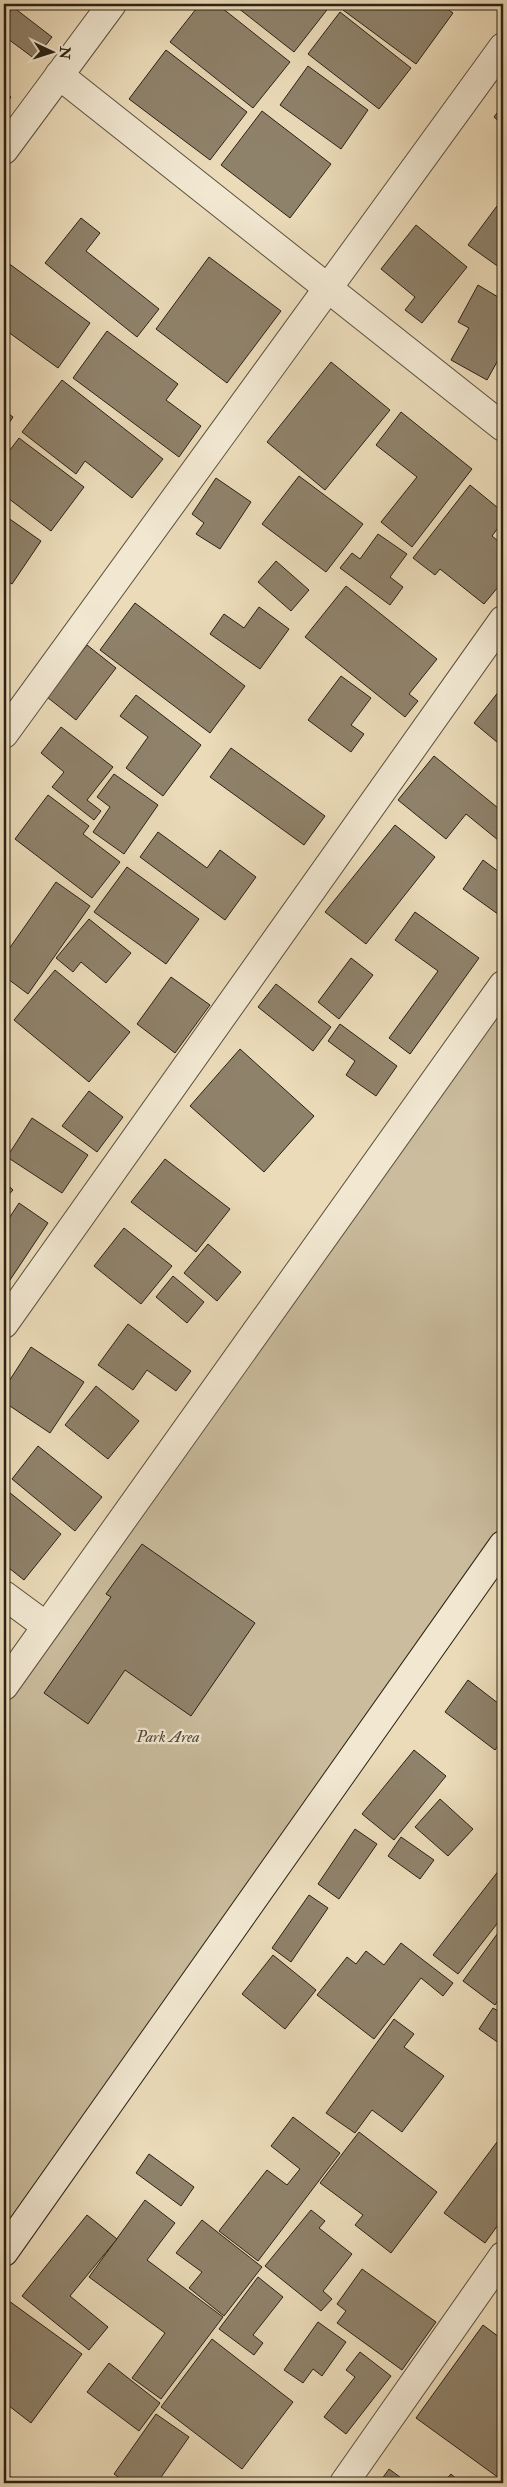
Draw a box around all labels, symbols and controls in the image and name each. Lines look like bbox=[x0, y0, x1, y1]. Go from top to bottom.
north arrow bbox=[28, 28, 78, 78]
text: N bbox=[56, 45, 73, 60]
park label: Park Area bbox=[135, 1727, 200, 1747]

